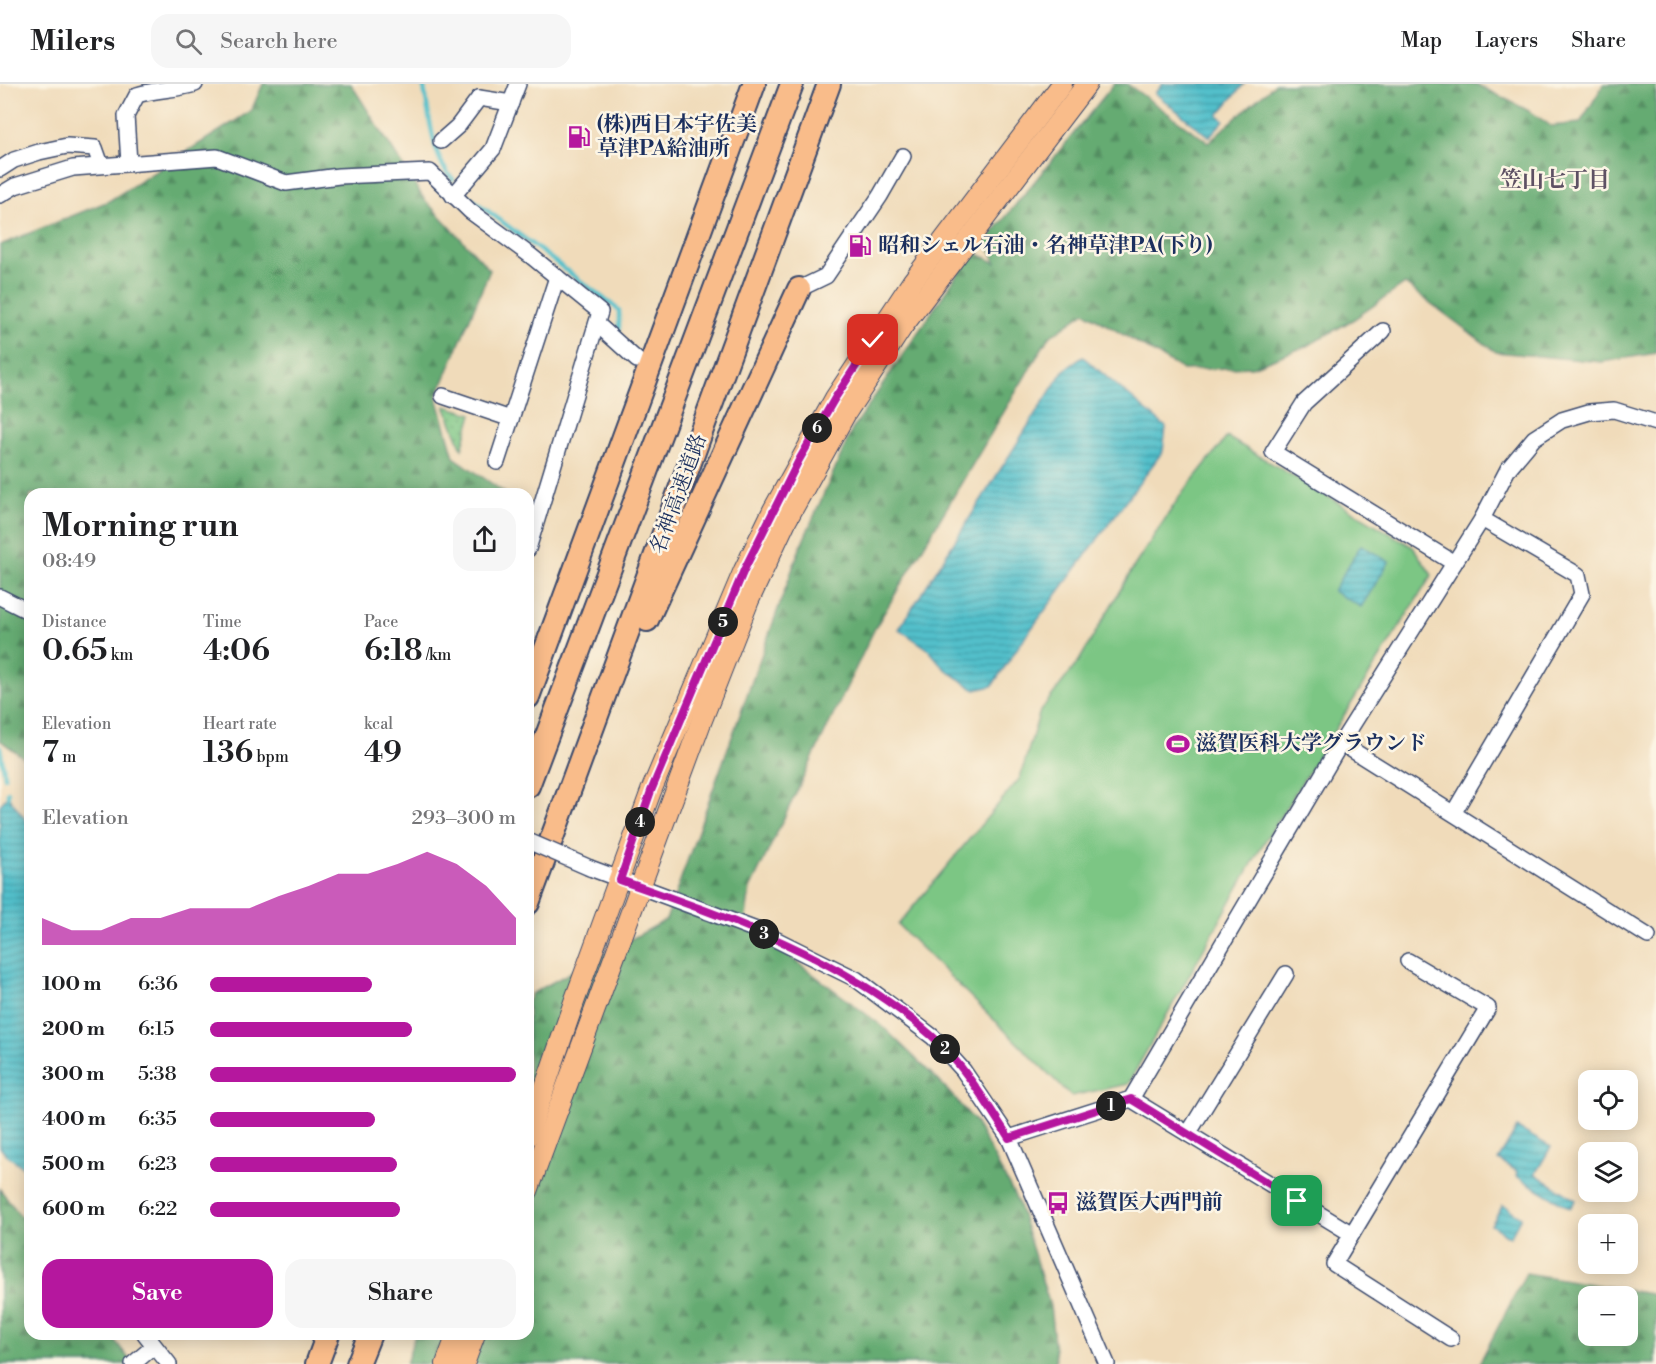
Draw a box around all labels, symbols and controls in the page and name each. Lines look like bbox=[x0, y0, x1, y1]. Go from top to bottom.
search box bbox=[151, 14, 571, 68]
text: Milers bbox=[30, 24, 115, 59]
icon: search bbox=[172, 25, 205, 58]
text: Search here bbox=[220, 28, 338, 55]
text: Map bbox=[1401, 28, 1442, 54]
text: Layers bbox=[1475, 28, 1538, 54]
text: Share bbox=[1571, 28, 1626, 54]
place label: (株)西日本宇佐美 草津PA給油所 bbox=[597, 112, 757, 162]
fuel station icon: (株)西日本宇佐美 草津PA給油所 bbox=[566, 124, 592, 150]
district label: 笠山七丁目 bbox=[1500, 167, 1610, 194]
fuel station icon: 昭和シェル石油・名神草津PA(下り) bbox=[847, 233, 873, 259]
place label: 昭和シェル石油・名神草津PA(下り) bbox=[878, 233, 1212, 259]
pin bbox=[847, 314, 898, 365]
icon: check bbox=[856, 323, 889, 356]
pin: 6 bbox=[802, 413, 832, 443]
text: 6 bbox=[812, 418, 822, 438]
street label: 名神高速道路 bbox=[645, 430, 713, 558]
text: Morning run bbox=[42, 506, 239, 547]
button: share bbox=[453, 508, 516, 571]
text: 08:49 bbox=[42, 549, 96, 574]
pin: 5 bbox=[708, 607, 738, 637]
text: Distance bbox=[42, 612, 107, 632]
text: Time bbox=[203, 612, 242, 632]
text: Pace bbox=[364, 612, 398, 632]
text: 5 bbox=[718, 612, 728, 632]
text: 0.65 bbox=[42, 632, 108, 670]
text: 4:06 bbox=[203, 632, 270, 670]
text: 6:18 bbox=[364, 632, 423, 670]
text: km bbox=[108, 645, 133, 665]
text: /km bbox=[423, 645, 451, 665]
text: Elevation bbox=[42, 714, 111, 734]
text: Heart rate bbox=[203, 714, 277, 734]
text: kcal bbox=[364, 714, 393, 734]
sports icon: 滋賀医科大学グラウンド bbox=[1165, 731, 1191, 757]
place label: 滋賀医科大学グラウンド bbox=[1196, 731, 1427, 757]
text: 7 bbox=[42, 734, 59, 772]
text: 136 bbox=[203, 734, 253, 772]
text: 49 bbox=[364, 734, 402, 772]
text: m bbox=[59, 747, 76, 767]
text: bpm bbox=[253, 747, 289, 767]
text: Elevation bbox=[42, 806, 129, 831]
text: 293–300 m bbox=[411, 806, 516, 831]
pin: 4 bbox=[625, 807, 655, 837]
text: 4 bbox=[635, 812, 645, 832]
pin: 3 bbox=[749, 919, 779, 949]
text: 3 bbox=[759, 924, 769, 944]
text: 100 m bbox=[42, 972, 101, 997]
text: 6:36 bbox=[138, 972, 178, 997]
text: 200 m bbox=[42, 1017, 105, 1042]
text: 6:15 bbox=[138, 1017, 174, 1042]
pin: 2 bbox=[930, 1034, 960, 1064]
text: 2 bbox=[940, 1039, 950, 1059]
text: 300 m bbox=[42, 1062, 105, 1087]
text: 5:38 bbox=[138, 1062, 177, 1087]
map controls bbox=[1578, 1070, 1638, 1346]
button: locate bbox=[1578, 1070, 1638, 1130]
pin: 1 bbox=[1096, 1091, 1126, 1121]
text: 1 bbox=[1107, 1096, 1115, 1116]
text: 400 m bbox=[42, 1107, 106, 1132]
text: 6:35 bbox=[138, 1107, 177, 1132]
button: layers bbox=[1578, 1142, 1638, 1202]
text: 500 m bbox=[42, 1152, 105, 1177]
text: 6:23 bbox=[138, 1152, 177, 1177]
pin bbox=[1271, 1175, 1322, 1226]
icon: arrive bbox=[1280, 1184, 1313, 1217]
bus stop icon: 滋賀医大西門前 bbox=[1045, 1190, 1071, 1216]
place label: 滋賀医大西門前 bbox=[1076, 1190, 1223, 1216]
text: 600 m bbox=[42, 1197, 105, 1222]
text: 6:22 bbox=[138, 1197, 177, 1222]
button: + bbox=[1578, 1214, 1638, 1274]
button: Save bbox=[42, 1259, 273, 1328]
button: Share bbox=[285, 1259, 516, 1328]
button: − bbox=[1578, 1286, 1638, 1346]

